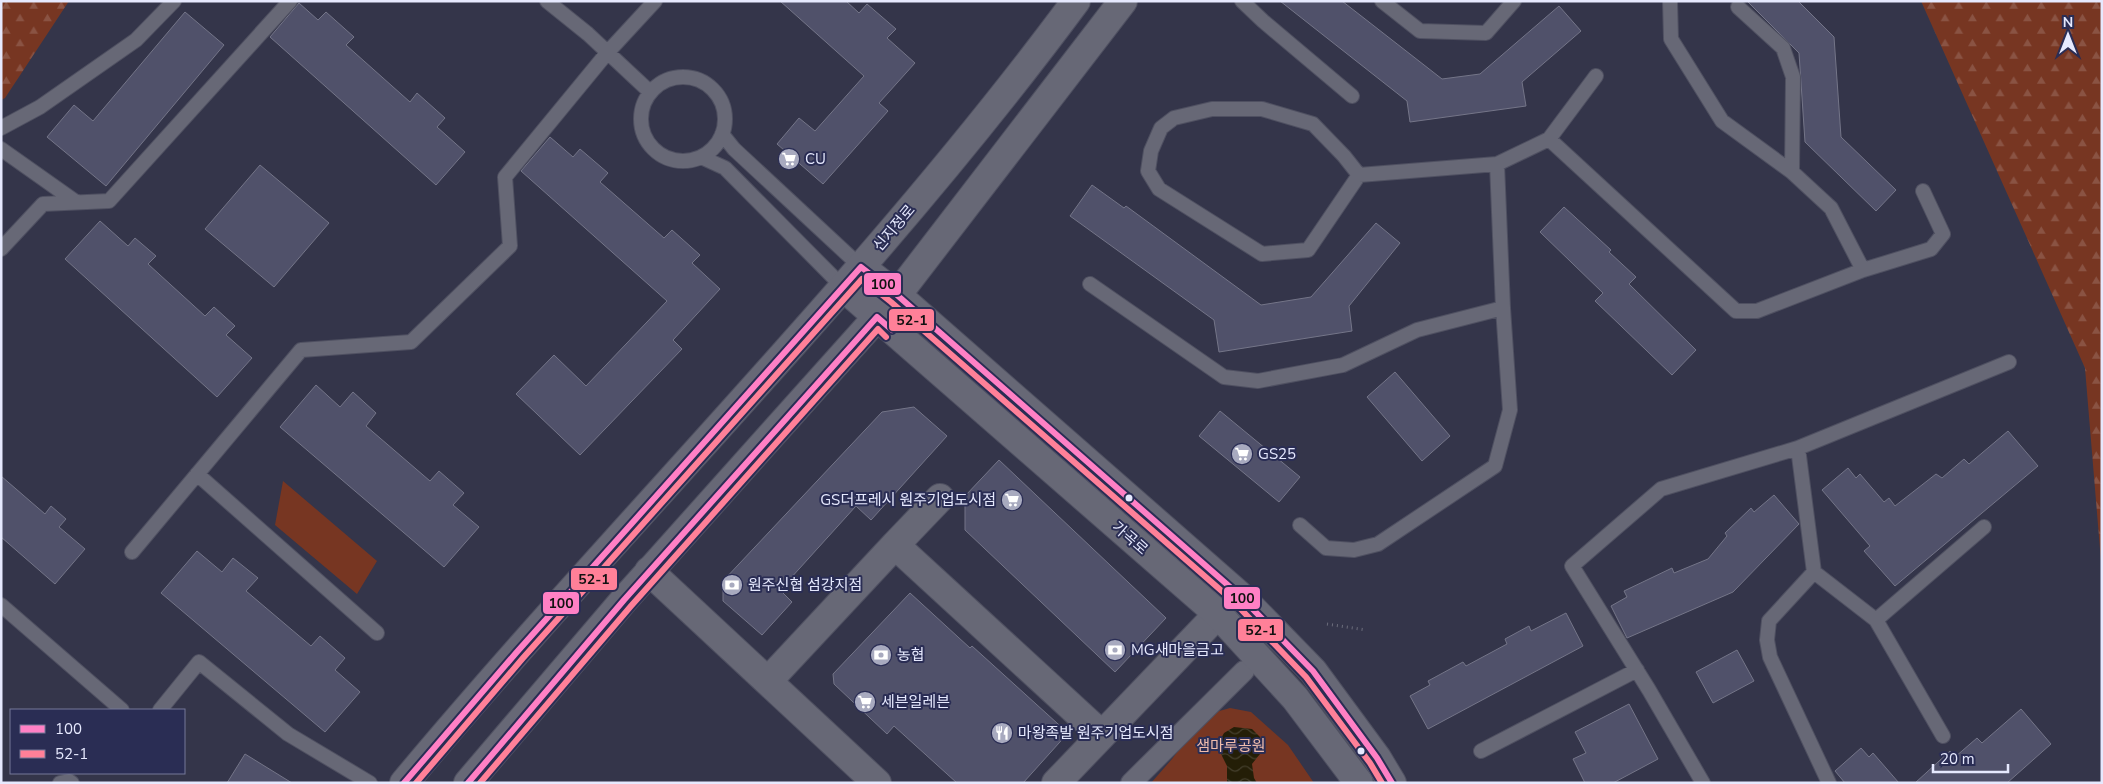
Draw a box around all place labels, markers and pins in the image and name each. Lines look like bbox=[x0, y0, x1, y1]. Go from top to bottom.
supermarket icon: CU bbox=[777, 147, 801, 171]
place label: CU bbox=[805, 149, 826, 169]
supermarket icon: GS25 bbox=[1230, 442, 1254, 466]
place label: GS25 bbox=[1258, 444, 1296, 464]
supermarket icon: GS더프레시 원주기업도시점 bbox=[1000, 488, 1024, 512]
place label: GS더프레시 원주기업도시점 bbox=[820, 490, 996, 510]
unlabelled marker bbox=[1124, 493, 1134, 503]
bank icon: 원주신협 섬강지점 bbox=[720, 573, 744, 597]
place label: 원주신협 섬강지점 bbox=[748, 575, 862, 595]
bank icon: MG새마을금고 bbox=[1103, 638, 1127, 662]
place label: MG새마을금고 bbox=[1131, 640, 1224, 660]
bank icon: 농협 bbox=[869, 643, 893, 667]
place label: 농협 bbox=[897, 645, 925, 665]
supermarket icon: 세븐일레븐 bbox=[853, 690, 877, 714]
place label: 세븐일레븐 bbox=[881, 692, 950, 712]
restaurant icon: 마왕족발 원주기업도시점 bbox=[990, 721, 1014, 745]
place label: 마왕족발 원주기업도시점 bbox=[1018, 723, 1174, 743]
unlabelled marker bbox=[1356, 746, 1366, 756]

